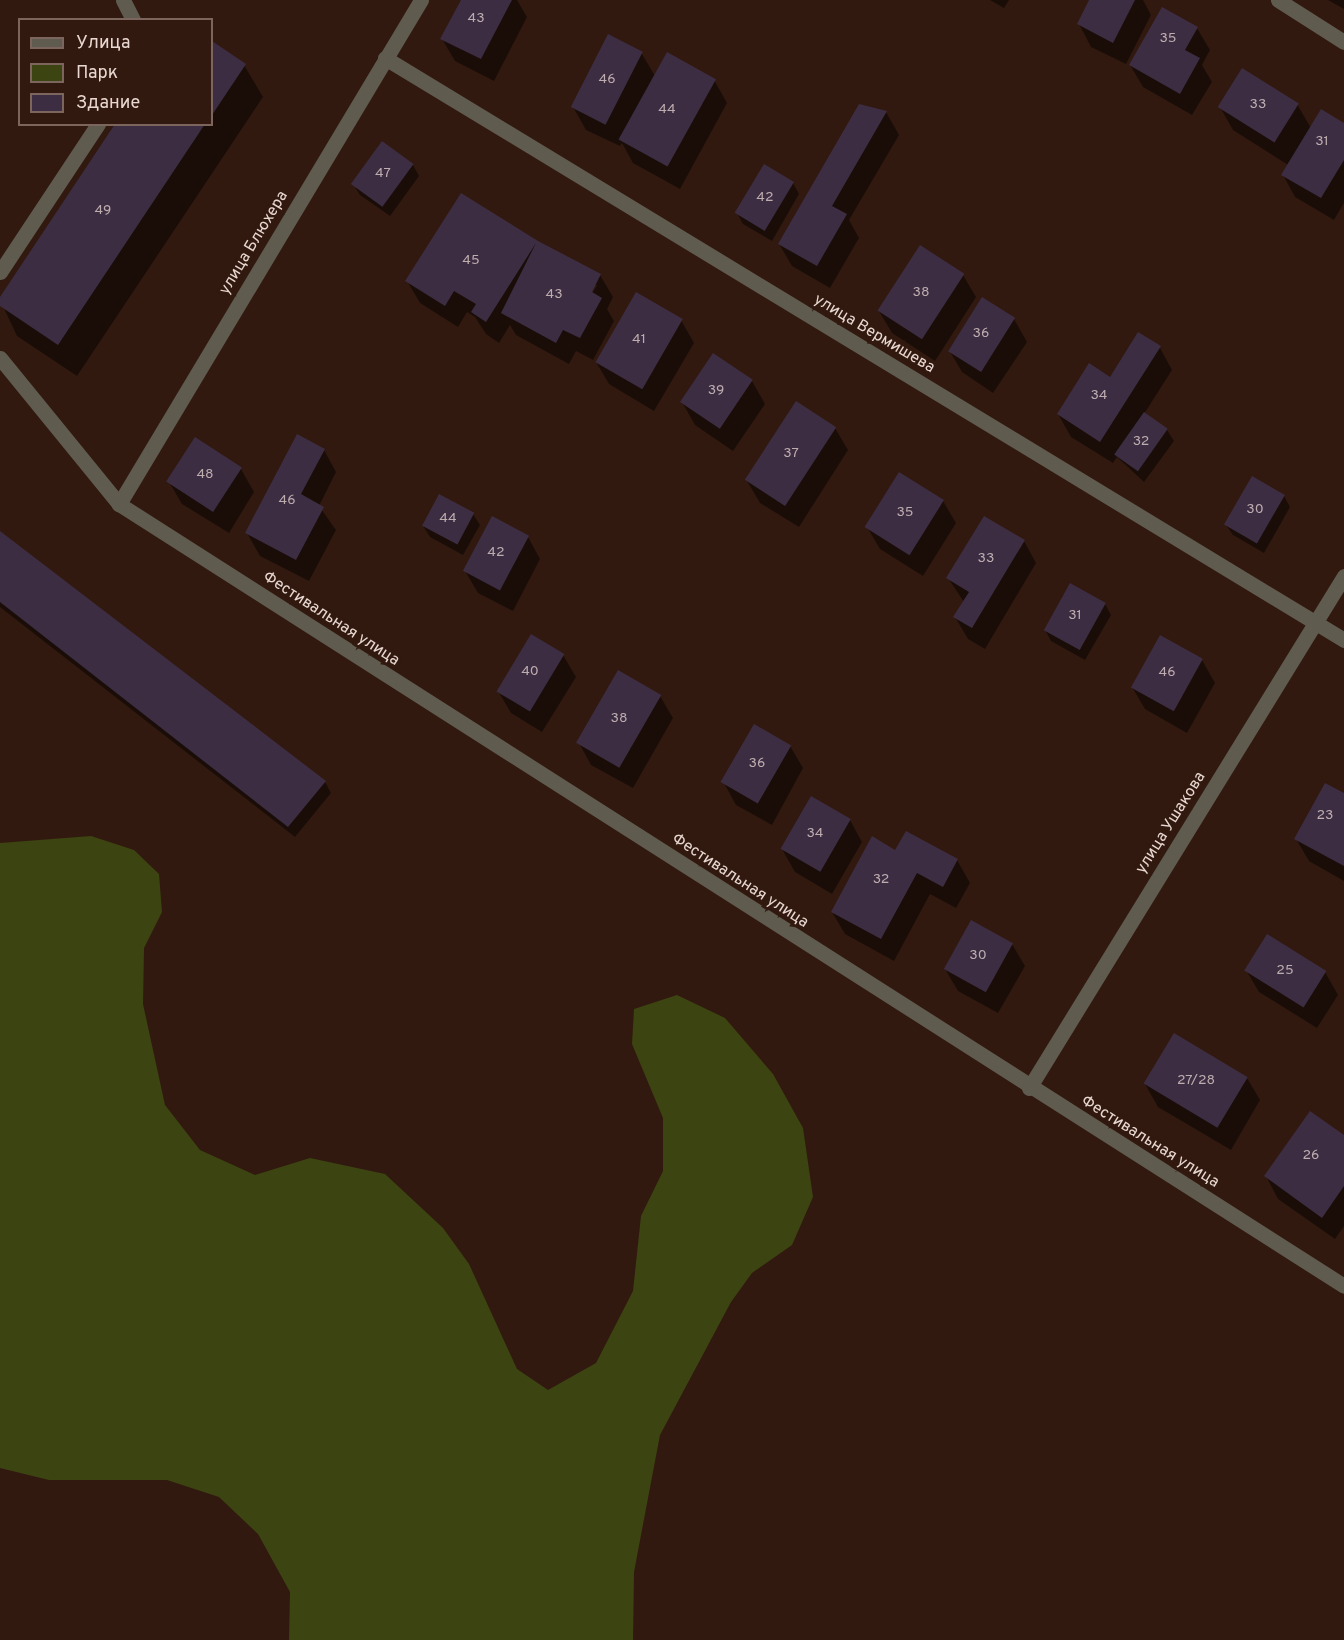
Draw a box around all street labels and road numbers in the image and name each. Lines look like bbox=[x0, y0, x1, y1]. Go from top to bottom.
street label: улица Блюхера bbox=[215, 188, 293, 298]
street label: улица Вермишева bbox=[810, 290, 938, 378]
street label: Фестивальная улица bbox=[259, 568, 403, 670]
street label: улица Ушакова bbox=[1132, 768, 1210, 878]
street label: Фестивальная улица bbox=[668, 830, 812, 932]
street label: Фестивальная улица bbox=[1077, 1092, 1223, 1192]

